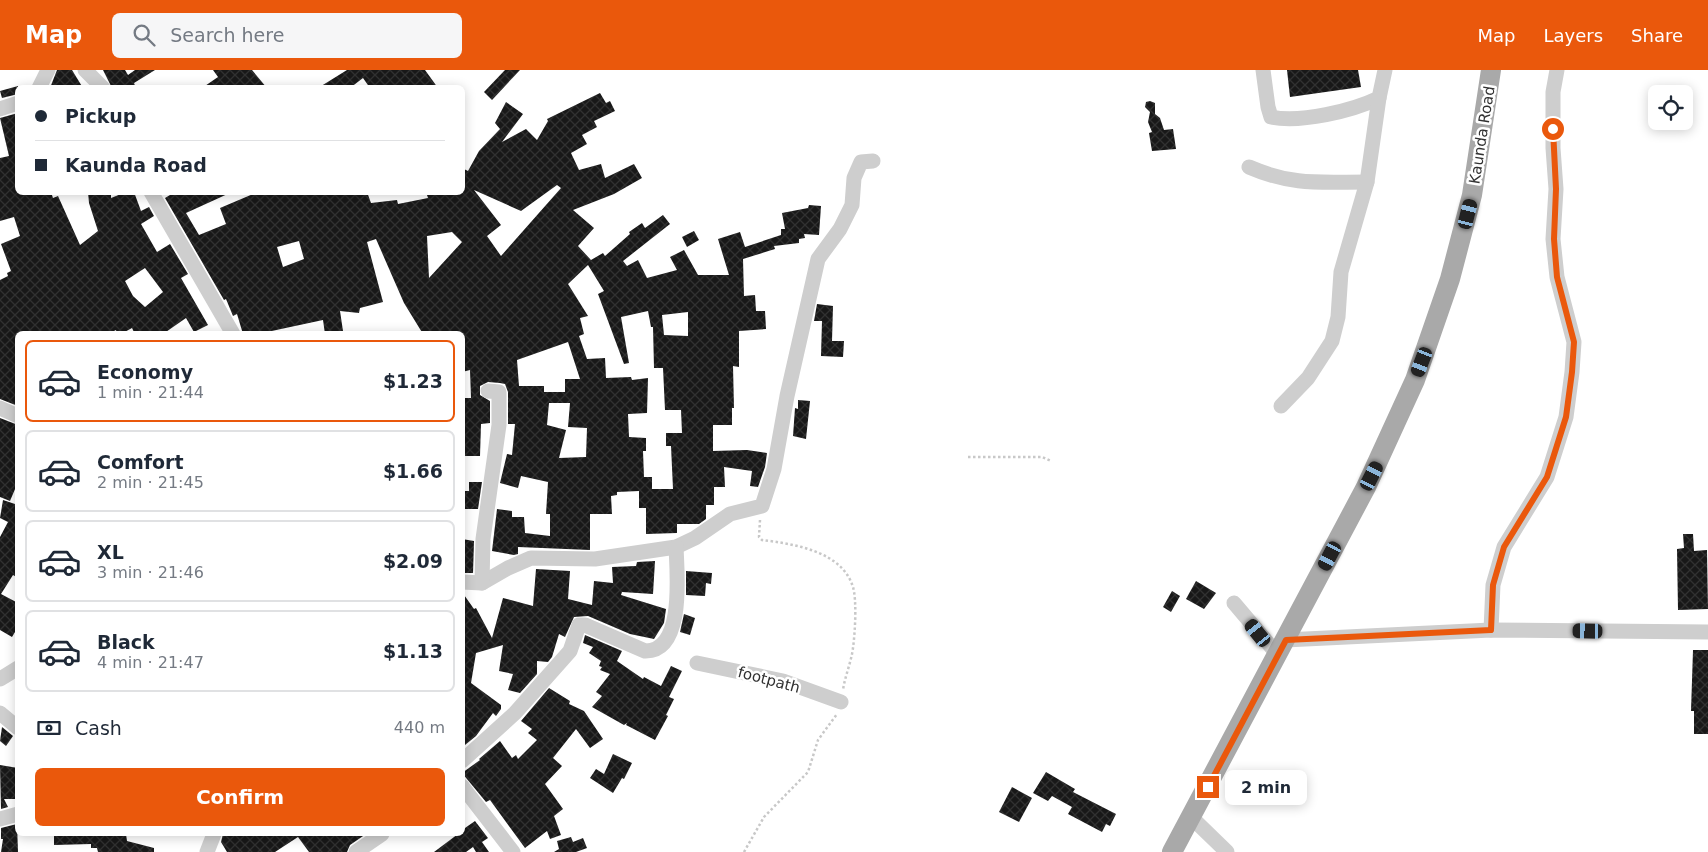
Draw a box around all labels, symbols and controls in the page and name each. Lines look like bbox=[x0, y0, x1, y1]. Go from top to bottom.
search box bbox=[112, 13, 462, 58]
text: Map bbox=[25, 21, 82, 49]
icon: search bbox=[130, 21, 158, 49]
text: Search here bbox=[170, 24, 284, 46]
text: Map bbox=[1477, 25, 1515, 46]
text: Layers bbox=[1543, 25, 1603, 46]
text: Share bbox=[1631, 25, 1683, 46]
street label: Kaunda Road bbox=[1465, 85, 1499, 185]
map controls bbox=[1648, 85, 1693, 130]
button: locate bbox=[1648, 85, 1693, 130]
text: Pickup bbox=[65, 105, 136, 127]
route start bbox=[1542, 118, 1564, 140]
text: Kaunda Road bbox=[65, 154, 207, 176]
car bbox=[1457, 198, 1478, 230]
car bbox=[1409, 345, 1434, 379]
icon: car bbox=[37, 359, 82, 404]
text: Economy bbox=[97, 361, 193, 383]
text: $1.23 bbox=[383, 370, 443, 392]
text: 1 min · 21:44 bbox=[97, 383, 204, 402]
icon: car bbox=[37, 449, 82, 494]
text: Comfort bbox=[97, 451, 184, 473]
car bbox=[1358, 459, 1385, 493]
text: $1.66 bbox=[383, 460, 443, 482]
text: 2 min · 21:45 bbox=[97, 473, 204, 492]
icon: car bbox=[37, 539, 82, 584]
car bbox=[1316, 539, 1343, 573]
text: XL bbox=[97, 541, 124, 563]
text: $2.09 bbox=[383, 550, 443, 572]
text: 3 min · 21:46 bbox=[97, 563, 204, 582]
car bbox=[1242, 617, 1273, 649]
car bbox=[1572, 623, 1603, 639]
icon: car bbox=[37, 629, 82, 674]
text: Black bbox=[97, 631, 155, 653]
text: $1.13 bbox=[383, 640, 443, 662]
text: 4 min · 21:47 bbox=[97, 653, 204, 672]
street label: footpath bbox=[736, 663, 802, 697]
icon: cash bbox=[35, 714, 63, 742]
text: Cash bbox=[75, 717, 122, 739]
text: 440 m bbox=[394, 718, 445, 737]
button: Confirm bbox=[35, 768, 445, 826]
callout: 2 min bbox=[1226, 770, 1308, 804]
route end bbox=[1197, 776, 1219, 798]
text: 2 min bbox=[1241, 778, 1291, 797]

